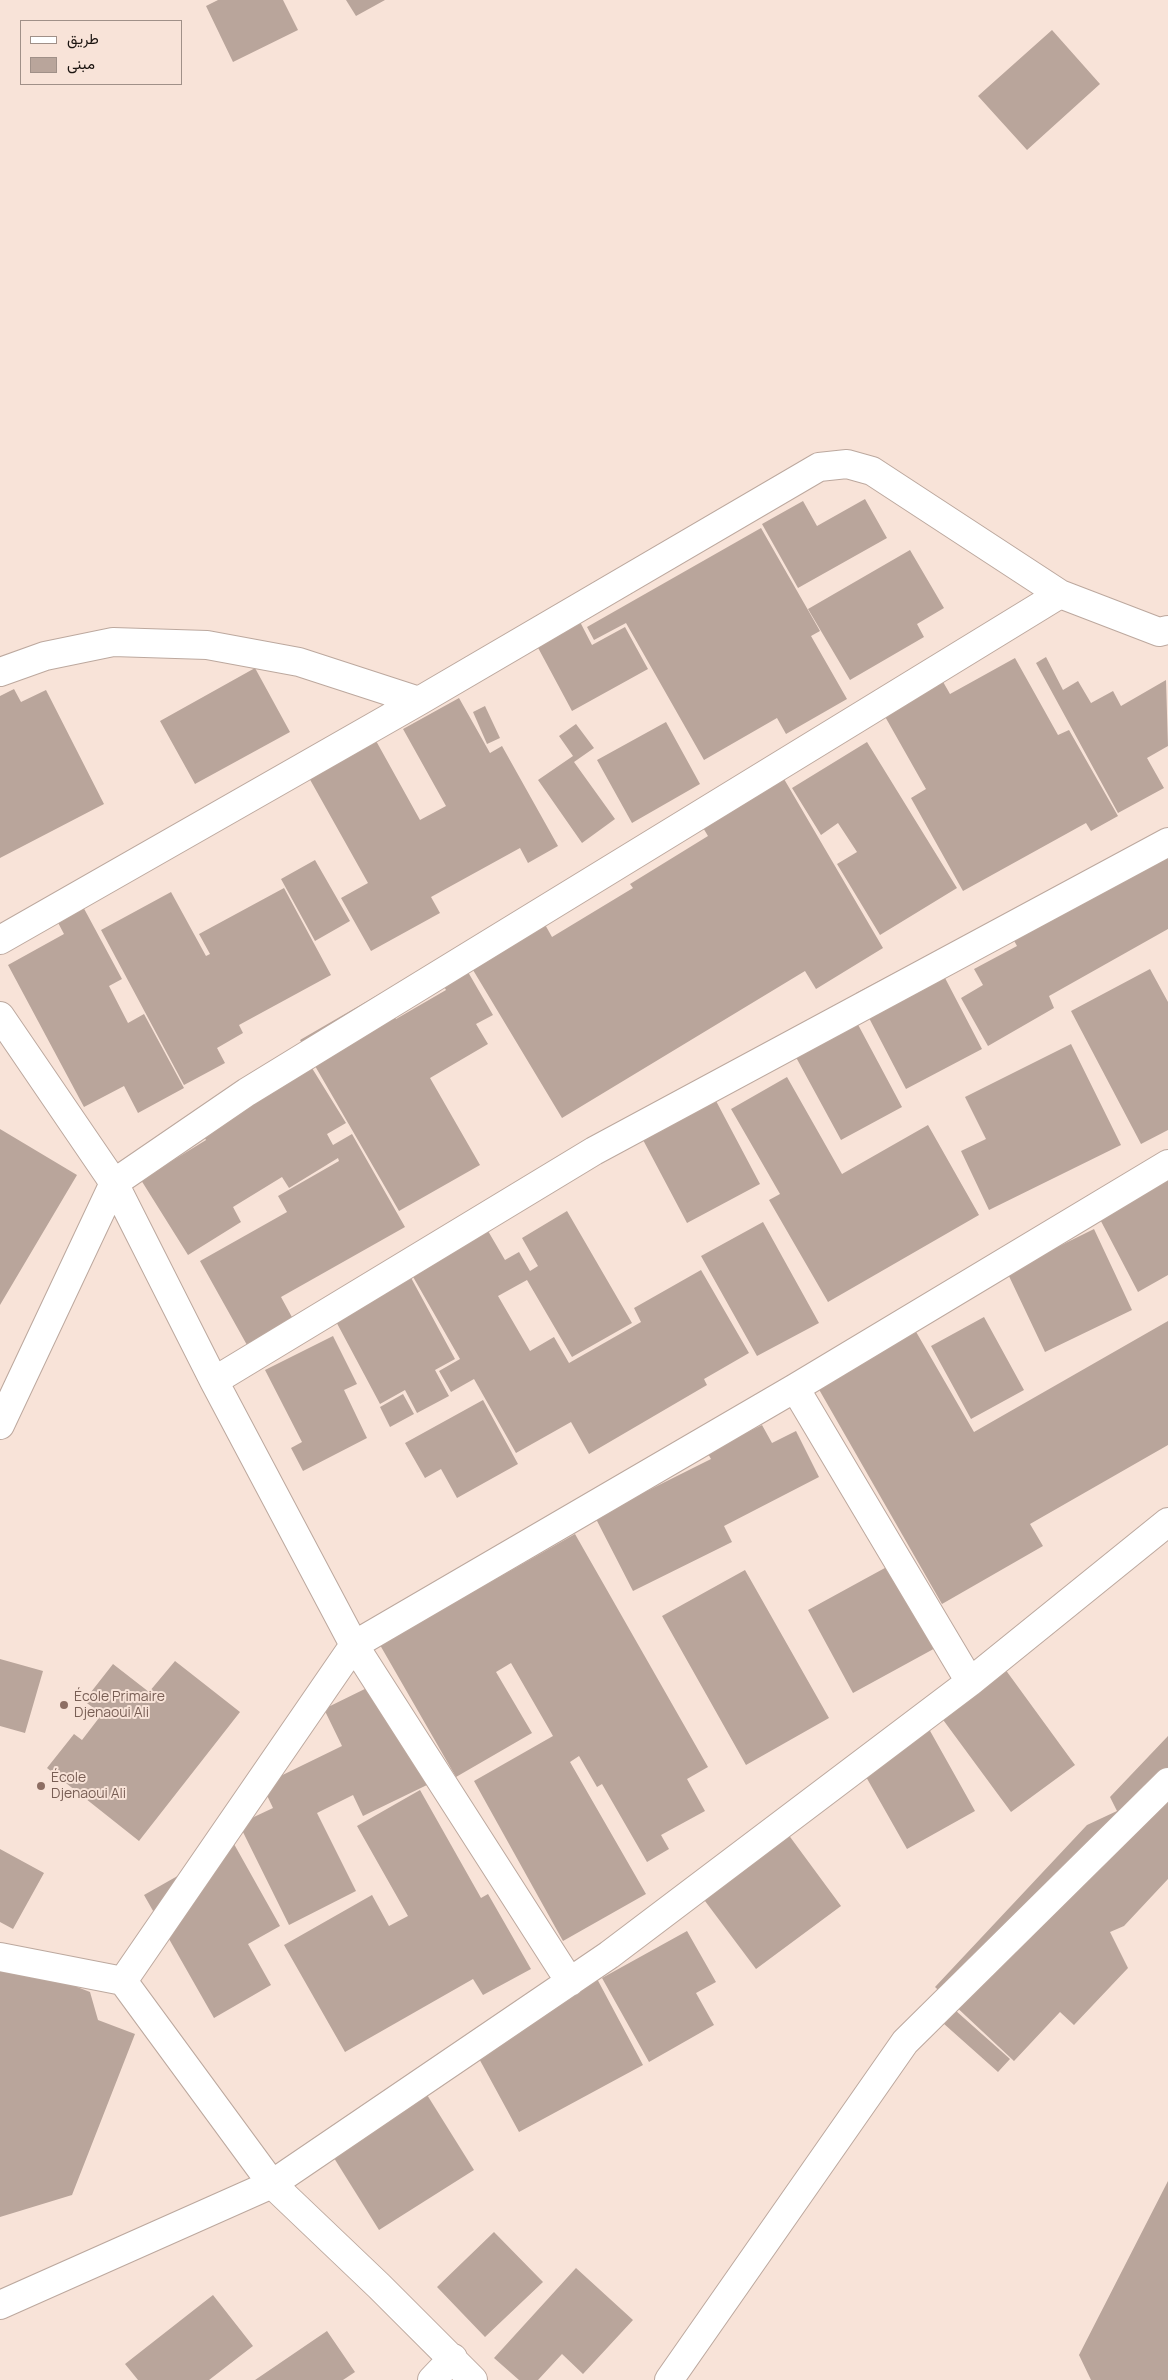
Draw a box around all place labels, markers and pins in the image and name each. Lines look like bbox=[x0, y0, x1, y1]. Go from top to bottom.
place label: École Primaire Djenaoui Ali bbox=[74, 1689, 165, 1721]
marker: École Primaire Djenaoui Ali bbox=[58, 1699, 70, 1711]
place label: École Djenaoui Ali bbox=[51, 1770, 126, 1802]
marker: École Djenaoui Ali bbox=[35, 1780, 47, 1792]

